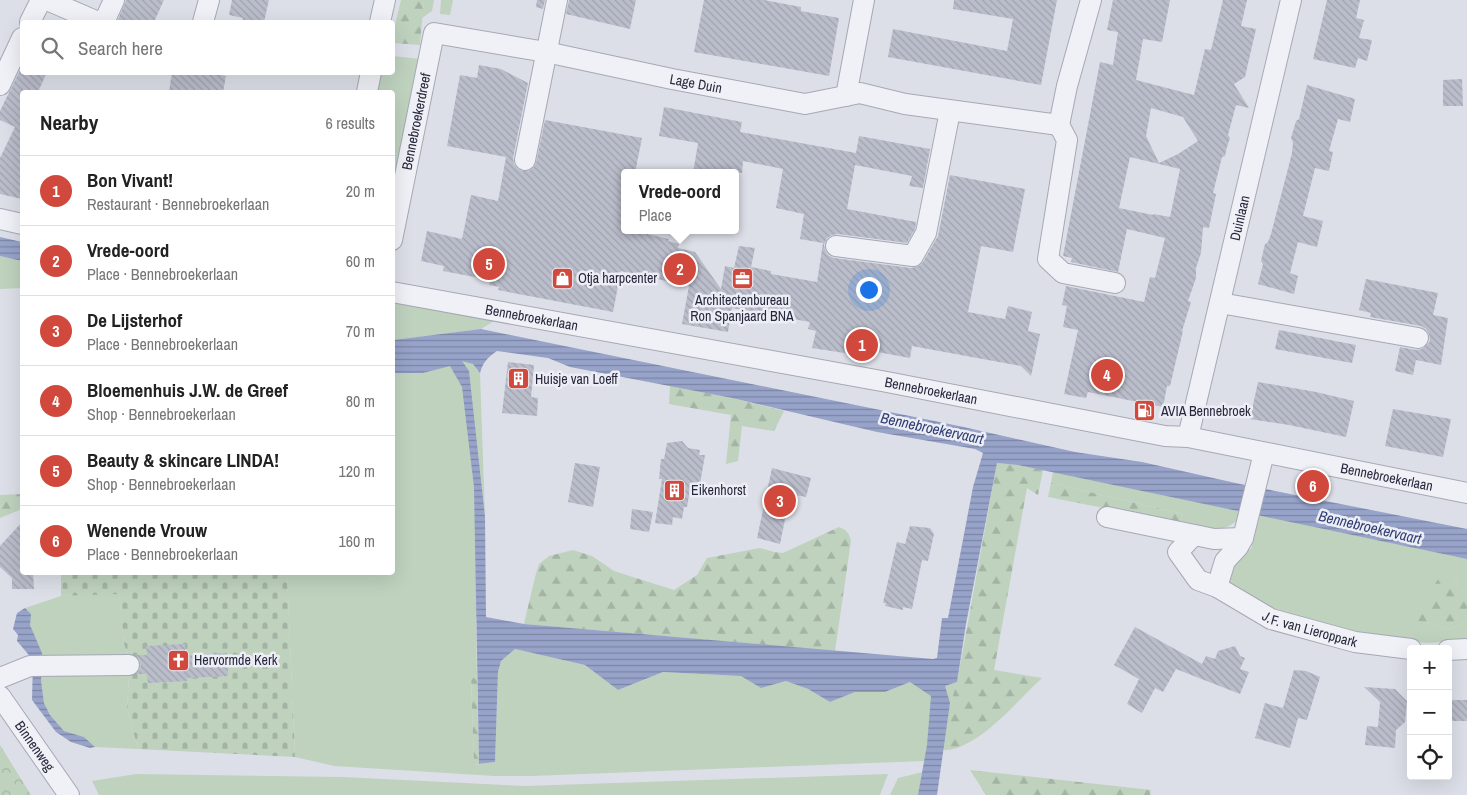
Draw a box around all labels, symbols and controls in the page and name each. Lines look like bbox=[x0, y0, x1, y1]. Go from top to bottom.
search box bbox=[20, 20, 395, 75]
icon: search bbox=[38, 34, 66, 62]
text: Search here bbox=[78, 35, 163, 61]
street label: Lage Duin bbox=[668, 70, 724, 97]
street label: Bennebroekerdreef bbox=[397, 71, 435, 171]
text: Nearby bbox=[40, 108, 98, 137]
text: 6 results bbox=[325, 112, 375, 134]
text: Bon Vivant! bbox=[87, 167, 173, 193]
popup bbox=[621, 169, 739, 234]
text: Vrede-oord bbox=[639, 178, 721, 204]
text: 1 bbox=[52, 180, 60, 202]
text: 20 m bbox=[346, 180, 375, 202]
text: Restaurant · Bennebroekerlaan bbox=[87, 193, 269, 215]
street label: Duinlaan bbox=[1226, 194, 1254, 242]
text: Place bbox=[639, 204, 672, 226]
text: Vrede-oord bbox=[87, 237, 169, 263]
pin: 5 bbox=[473, 245, 505, 283]
text: 2 bbox=[52, 250, 60, 272]
text: 60 m bbox=[346, 250, 375, 272]
pin: 2 bbox=[664, 250, 696, 288]
text: Place · Bennebroekerlaan bbox=[87, 263, 238, 285]
shop icon: Otja harpcenter bbox=[550, 266, 574, 290]
office icon: Architectenbureau Ron Spanjaard BNA bbox=[730, 266, 754, 290]
place label: Otja harpcenter bbox=[578, 269, 657, 287]
your location bbox=[856, 277, 882, 303]
place label: Architectenbureau Ron Spanjaard BNA bbox=[690, 291, 794, 325]
street label: Bennebroekerlaan bbox=[484, 300, 580, 335]
text: De Lijsterhof bbox=[87, 307, 182, 333]
text: 3 bbox=[52, 320, 60, 342]
text: 70 m bbox=[346, 320, 375, 342]
pin: 1 bbox=[846, 326, 878, 364]
text: Place · Bennebroekerlaan bbox=[87, 333, 238, 355]
pin: 4 bbox=[1091, 356, 1123, 394]
building icon: Huisje van Loeff bbox=[507, 367, 531, 391]
place label: Huisje van Loeff bbox=[535, 370, 619, 388]
street label: Bennebroekerlaan bbox=[883, 373, 979, 408]
text: Bloemenhuis J.W. de Greef bbox=[87, 377, 288, 403]
text: 4 bbox=[52, 390, 60, 412]
text: 80 m bbox=[346, 390, 375, 412]
fuel station icon: AVIA Bennebroek bbox=[1133, 399, 1157, 423]
place label: AVIA Bennebroek bbox=[1160, 402, 1251, 420]
text: Shop · Bennebroekerlaan bbox=[87, 403, 236, 425]
water label: Bennebroekervaart bbox=[879, 407, 986, 449]
text: Beauty & skincare LINDA! bbox=[87, 447, 279, 473]
street label: Bennebroekerlaan bbox=[1339, 459, 1435, 495]
text: 5 bbox=[52, 460, 60, 482]
text: 120 m bbox=[339, 460, 375, 482]
pin: 6 bbox=[1297, 467, 1329, 505]
text: Shop · Bennebroekerlaan bbox=[87, 473, 236, 495]
building icon: Eikenhorst bbox=[663, 478, 687, 502]
place label: Eikenhorst bbox=[691, 481, 746, 499]
pin: 3 bbox=[764, 482, 796, 520]
water label: Bennebroekervaart bbox=[1317, 505, 1424, 549]
text: Wenende Vrouw bbox=[87, 517, 207, 543]
text: 6 bbox=[52, 530, 60, 552]
text: 160 m bbox=[339, 530, 375, 552]
text: Place · Bennebroekerlaan bbox=[87, 543, 238, 565]
street label: J.F. van Lieroppark bbox=[1259, 607, 1360, 651]
map controls bbox=[1407, 645, 1452, 780]
button: + bbox=[1407, 645, 1452, 690]
church icon: Hervormde Kerk bbox=[166, 648, 190, 672]
place label: Hervormde Kerk bbox=[194, 651, 278, 669]
button: − bbox=[1407, 690, 1452, 735]
street label: Binnenweg bbox=[11, 717, 59, 775]
button: locate bbox=[1407, 735, 1452, 780]

